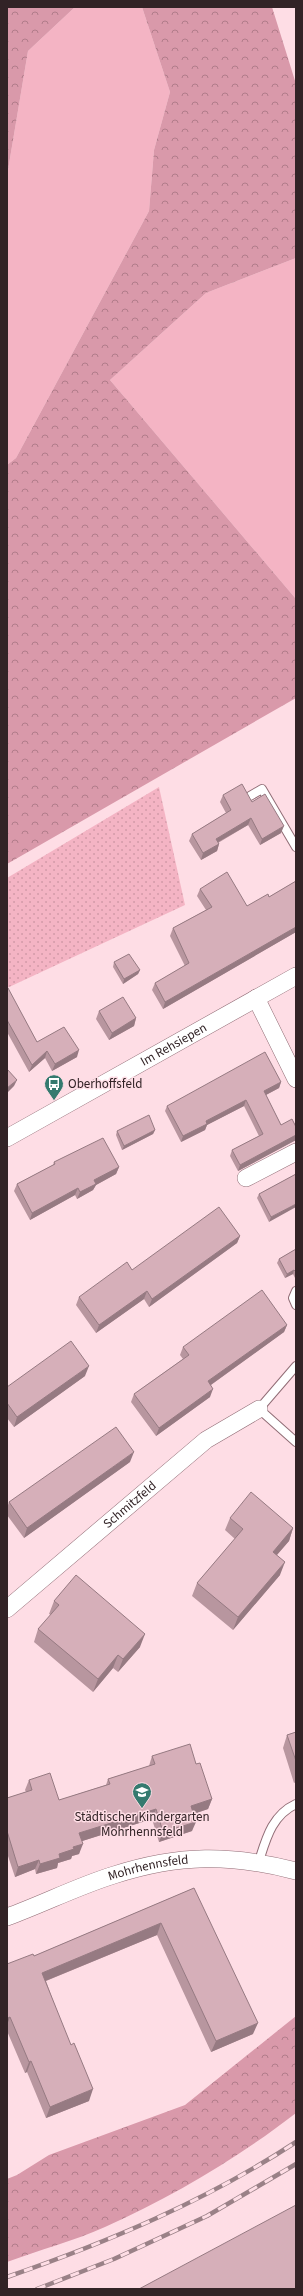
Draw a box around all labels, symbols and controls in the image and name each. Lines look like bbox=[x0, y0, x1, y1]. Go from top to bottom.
street label: Im Rehsiepen bbox=[137, 1019, 210, 1070]
bus stop icon: Oberhoffsfeld bbox=[43, 1073, 65, 1101]
place label: Oberhoffsfeld bbox=[68, 1075, 142, 1093]
street label: Schmitzfeld bbox=[99, 1477, 160, 1533]
school or university icon: Städtischer Kindergarten Mohrhennsfeld bbox=[131, 1781, 153, 1809]
place label: Städtischer Kindergarten Mohrhennsfeld bbox=[74, 1808, 210, 1841]
street label: Mohrhennsfeld bbox=[106, 1851, 189, 1885]

